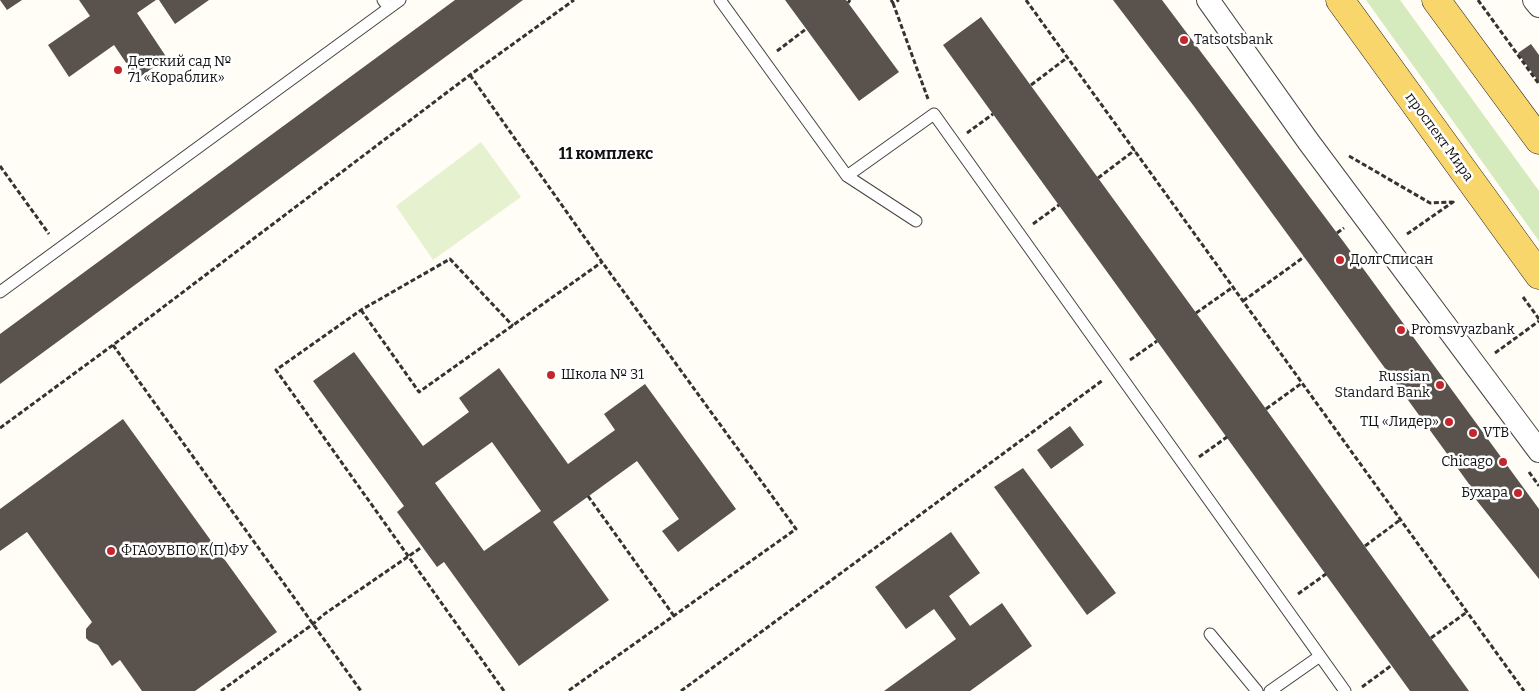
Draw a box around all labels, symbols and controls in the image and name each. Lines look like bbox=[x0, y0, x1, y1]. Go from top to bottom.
place label: Tatsotsbank bbox=[1194, 32, 1273, 48]
marker: Tatsotsbank bbox=[1178, 34, 1190, 46]
place label: Детский сад № 71 «Кораблик» bbox=[128, 54, 232, 86]
marker: Детский сад № 71 «Кораблик» bbox=[112, 64, 124, 76]
street label: проспект Мира bbox=[1401, 89, 1477, 185]
district label: 11 комплекс bbox=[559, 145, 653, 165]
place label: ДолгСписан bbox=[1350, 252, 1433, 268]
marker: ДолгСписан bbox=[1334, 254, 1346, 266]
place label: Promsvyazbank bbox=[1411, 322, 1515, 338]
marker: Promsvyazbank bbox=[1395, 324, 1407, 336]
place label: Школа № 31 bbox=[561, 367, 644, 383]
marker: Школа № 31 bbox=[545, 369, 557, 381]
place label: Russian Standard Bank bbox=[1334, 369, 1430, 402]
marker: Russian Standard Bank bbox=[1434, 379, 1446, 391]
place label: ТЦ «Лидер» bbox=[1360, 414, 1439, 430]
marker: ТЦ «Лидер» bbox=[1443, 416, 1455, 428]
place label: VTB bbox=[1483, 425, 1509, 441]
marker: VTB bbox=[1467, 427, 1479, 439]
place label: Chicago bbox=[1441, 454, 1493, 470]
marker: Chicago bbox=[1497, 456, 1509, 468]
place label: Бухара bbox=[1461, 485, 1508, 501]
marker: Бухара bbox=[1512, 487, 1524, 499]
place label: ФГАОУВПО К(П)ФУ bbox=[121, 543, 249, 559]
marker: ФГАОУВПО К(П)ФУ bbox=[105, 545, 117, 557]

